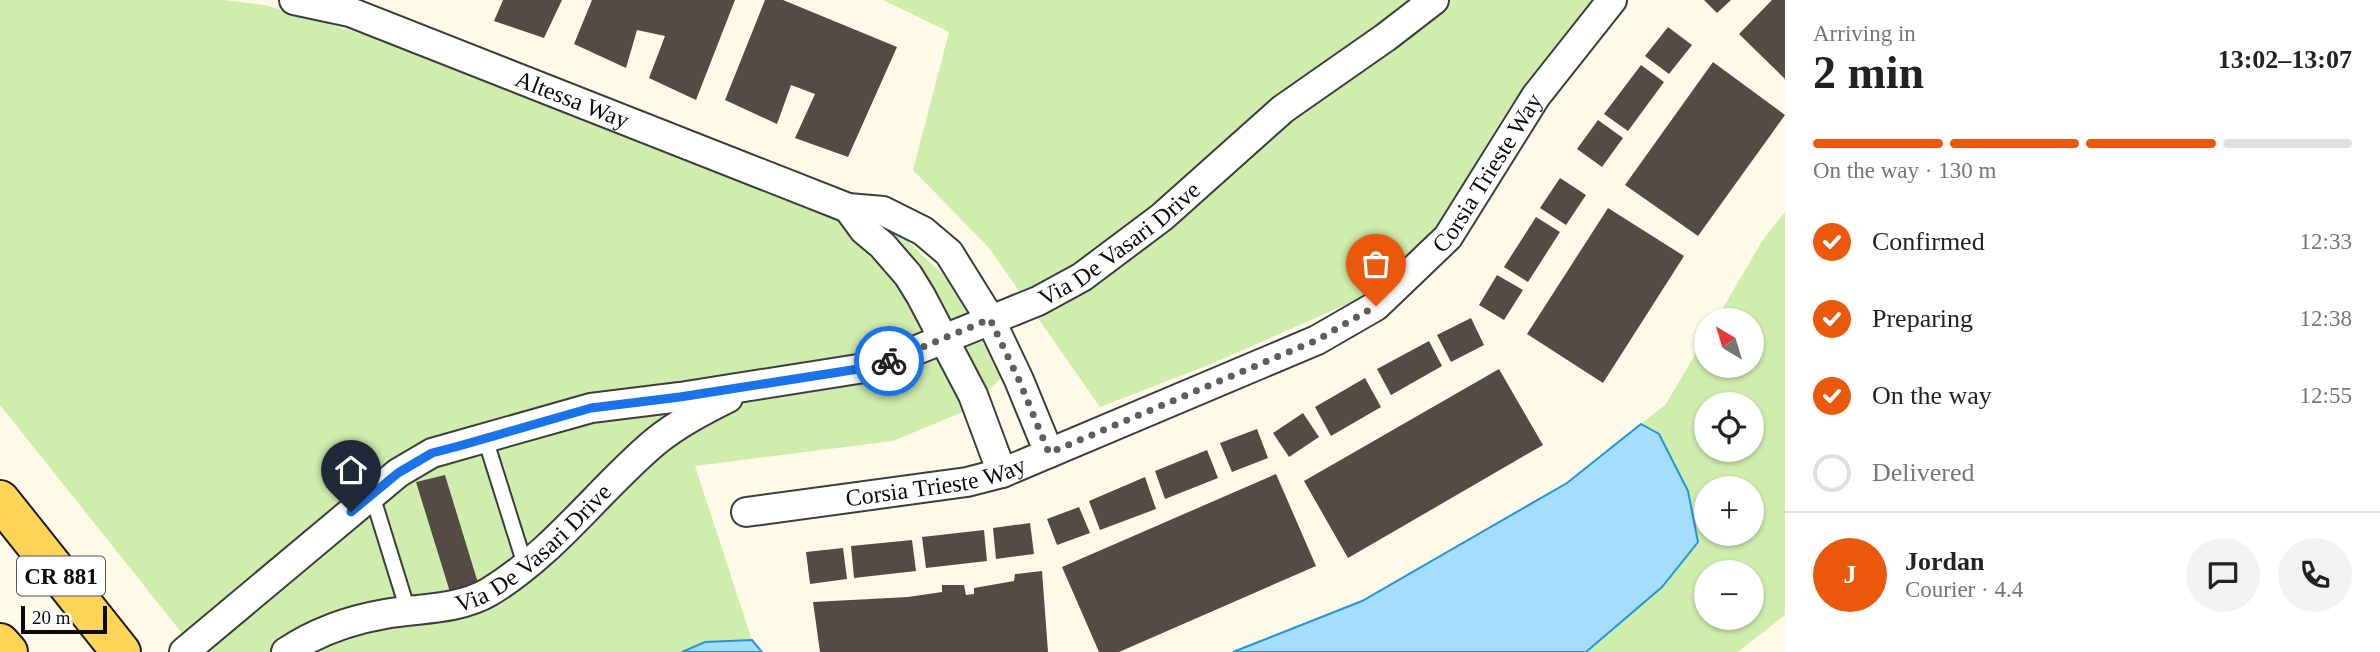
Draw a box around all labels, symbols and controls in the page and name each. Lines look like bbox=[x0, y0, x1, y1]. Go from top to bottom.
text: Arriving in bbox=[1813, 21, 1916, 46]
text: 13:02–13:07 bbox=[2218, 45, 2352, 74]
text: 2 min bbox=[1813, 47, 1924, 98]
street label: Altessa Way bbox=[512, 65, 633, 133]
street label: Corsia Trieste Way bbox=[1427, 89, 1547, 258]
text: On the way · 130 m bbox=[1813, 158, 1996, 183]
street label: Via De Vasari Drive bbox=[1034, 177, 1205, 311]
icon: check bbox=[1813, 223, 1851, 261]
text: Confirmed bbox=[1872, 227, 1985, 256]
text: 12:33 bbox=[2300, 229, 2352, 254]
pin bbox=[1346, 234, 1406, 306]
icon: bag bbox=[1357, 245, 1395, 283]
icon: check bbox=[1813, 300, 1851, 338]
text: Preparing bbox=[1872, 304, 1973, 333]
text: 12:38 bbox=[2300, 306, 2352, 331]
north arrow bbox=[1694, 308, 1764, 378]
map controls bbox=[1694, 308, 1764, 630]
courier bbox=[854, 326, 924, 396]
icon: bike bbox=[870, 342, 908, 380]
icon: check bbox=[1813, 377, 1851, 415]
text: On the way bbox=[1872, 381, 1992, 410]
text: 12:55 bbox=[2300, 383, 2352, 408]
button: locate bbox=[1694, 392, 1764, 462]
pin bbox=[321, 440, 381, 512]
icon: home bbox=[332, 451, 370, 489]
street label: Corsia Trieste Way bbox=[844, 452, 1030, 511]
text: Delivered bbox=[1872, 458, 1975, 487]
button: + bbox=[1694, 476, 1764, 546]
street label: Via De Vasari Drive bbox=[452, 479, 616, 617]
button: chat bbox=[2186, 538, 2260, 612]
button: phone bbox=[2278, 538, 2352, 612]
text: Jordan bbox=[1905, 547, 1984, 576]
road number: CR 881 bbox=[17, 556, 105, 596]
button: − bbox=[1694, 560, 1764, 630]
text: J bbox=[1844, 560, 1857, 589]
text: Courier · 4.4 bbox=[1905, 577, 2023, 602]
scale bar bbox=[21, 603, 107, 635]
text: 20 m bbox=[32, 607, 71, 628]

